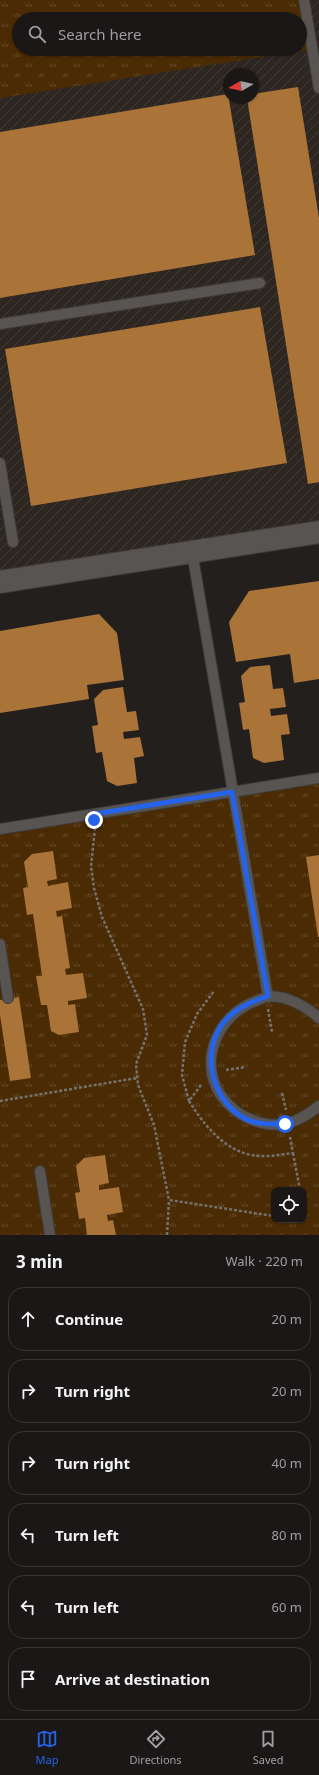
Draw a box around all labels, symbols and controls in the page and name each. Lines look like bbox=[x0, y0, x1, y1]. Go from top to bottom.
search box bbox=[12, 12, 307, 56]
icon: search bbox=[26, 23, 48, 45]
text: Search here bbox=[58, 24, 141, 44]
north arrow bbox=[223, 68, 259, 104]
route end bbox=[85, 811, 103, 829]
route start bbox=[276, 1115, 294, 1133]
map controls bbox=[271, 1187, 307, 1223]
button: locate bbox=[271, 1187, 307, 1223]
text: 3 min bbox=[16, 1250, 63, 1273]
text: Walk · 220 m bbox=[225, 1252, 303, 1270]
icon: ahead bbox=[17, 1308, 39, 1330]
text: Continue bbox=[55, 1309, 123, 1329]
text: 20 m bbox=[272, 1310, 302, 1328]
icon: right bbox=[17, 1380, 39, 1402]
text: Turn right bbox=[55, 1381, 130, 1401]
text: 20 m bbox=[272, 1382, 302, 1400]
icon: right bbox=[17, 1452, 39, 1474]
text: Turn right bbox=[55, 1453, 130, 1473]
text: 40 m bbox=[272, 1454, 302, 1472]
icon: left bbox=[17, 1524, 39, 1546]
text: Turn left bbox=[55, 1525, 119, 1545]
text: 80 m bbox=[272, 1526, 302, 1544]
icon: left bbox=[17, 1596, 39, 1618]
text: Turn left bbox=[55, 1597, 119, 1617]
text: 60 m bbox=[272, 1598, 302, 1616]
icon: arrive bbox=[17, 1668, 39, 1690]
text: Arrive at destination bbox=[55, 1669, 210, 1689]
tab: Map bbox=[36, 1728, 58, 1767]
tab: Directions bbox=[129, 1728, 182, 1767]
tab: Saved bbox=[253, 1728, 283, 1767]

